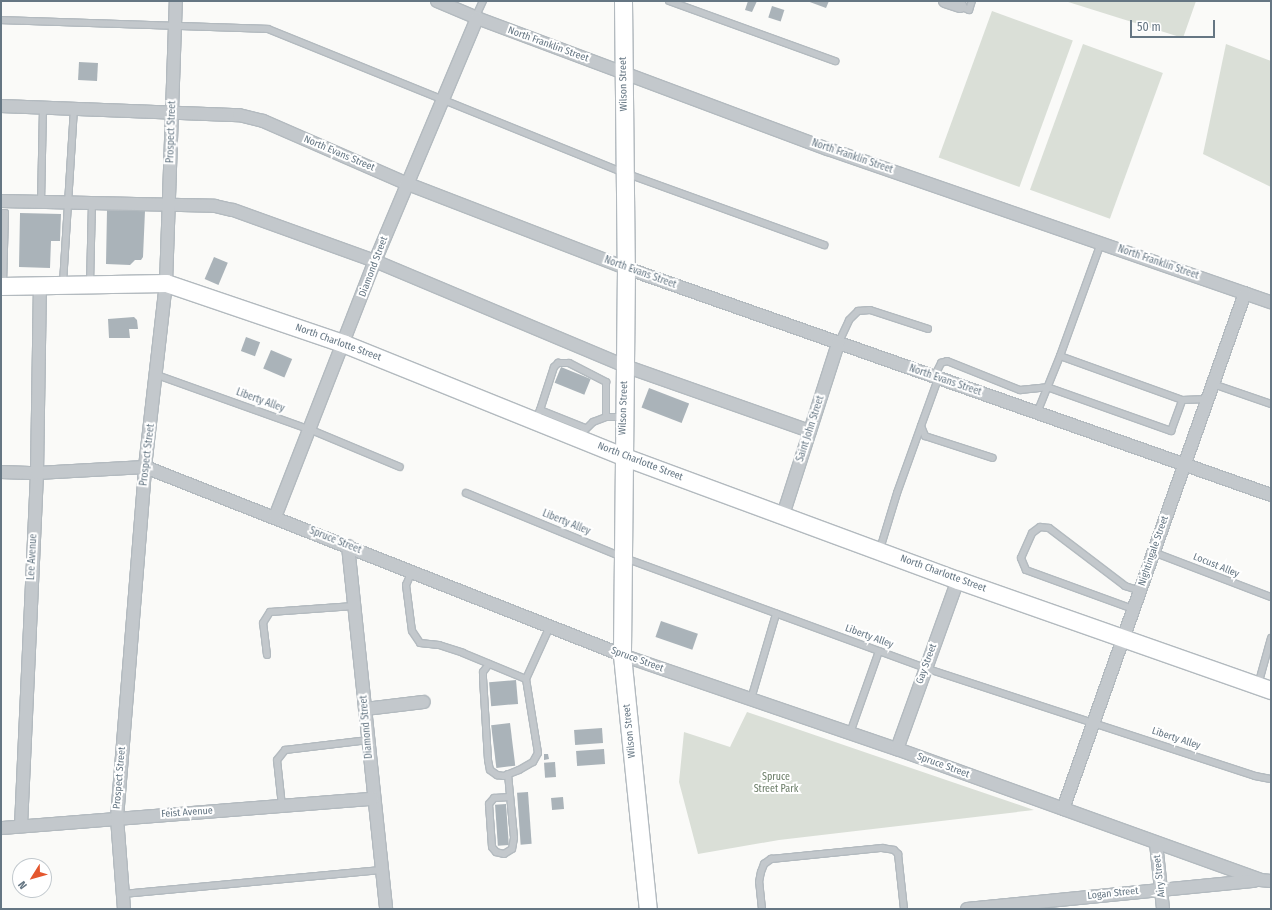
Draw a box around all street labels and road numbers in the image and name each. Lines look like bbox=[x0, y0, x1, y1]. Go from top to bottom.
street label: North Franklin Street bbox=[506, 25, 590, 65]
street label: Wilson Street bbox=[618, 57, 630, 111]
street label: Prospect Street bbox=[165, 101, 179, 163]
street label: North Evans Street bbox=[302, 134, 376, 174]
street label: North Franklin Street bbox=[810, 137, 894, 177]
street label: Diamond Street bbox=[357, 235, 391, 299]
street label: North Franklin Street bbox=[1116, 243, 1200, 283]
street label: North Evans Street bbox=[602, 254, 678, 292]
street label: North Charlotte Street bbox=[293, 322, 383, 364]
street label: North Evans Street bbox=[907, 363, 983, 399]
street label: Wilson Street bbox=[617, 381, 631, 435]
street label: Liberty Alley bbox=[234, 387, 286, 415]
street label: Saint John Street bbox=[795, 394, 827, 464]
street label: Prospect Street bbox=[138, 423, 158, 487]
street label: North Charlotte Street bbox=[596, 440, 684, 484]
street label: Liberty Alley bbox=[540, 508, 592, 538]
street label: Nightingale Street bbox=[1136, 514, 1172, 588]
street label: Spruce Street bbox=[307, 525, 363, 557]
street label: Lee Avenue bbox=[26, 533, 40, 581]
street label: Locust Alley bbox=[1191, 551, 1241, 581]
street label: North Charlotte Street bbox=[898, 553, 988, 595]
street label: Liberty Alley bbox=[843, 623, 895, 651]
street label: Gay Street bbox=[914, 642, 940, 686]
street label: Spruce Street bbox=[609, 645, 665, 675]
street label: Diamond Street bbox=[358, 695, 376, 759]
street label: Wilson Street bbox=[621, 703, 639, 759]
street label: Liberty Alley bbox=[1150, 725, 1202, 753]
street label: Prospect Street bbox=[111, 746, 129, 810]
street label: Spruce Street bbox=[915, 751, 971, 781]
street label: Feist Avenue bbox=[161, 805, 213, 821]
street label: Airy Street bbox=[1152, 854, 1168, 898]
street label: Logan Street bbox=[1087, 885, 1139, 903]

